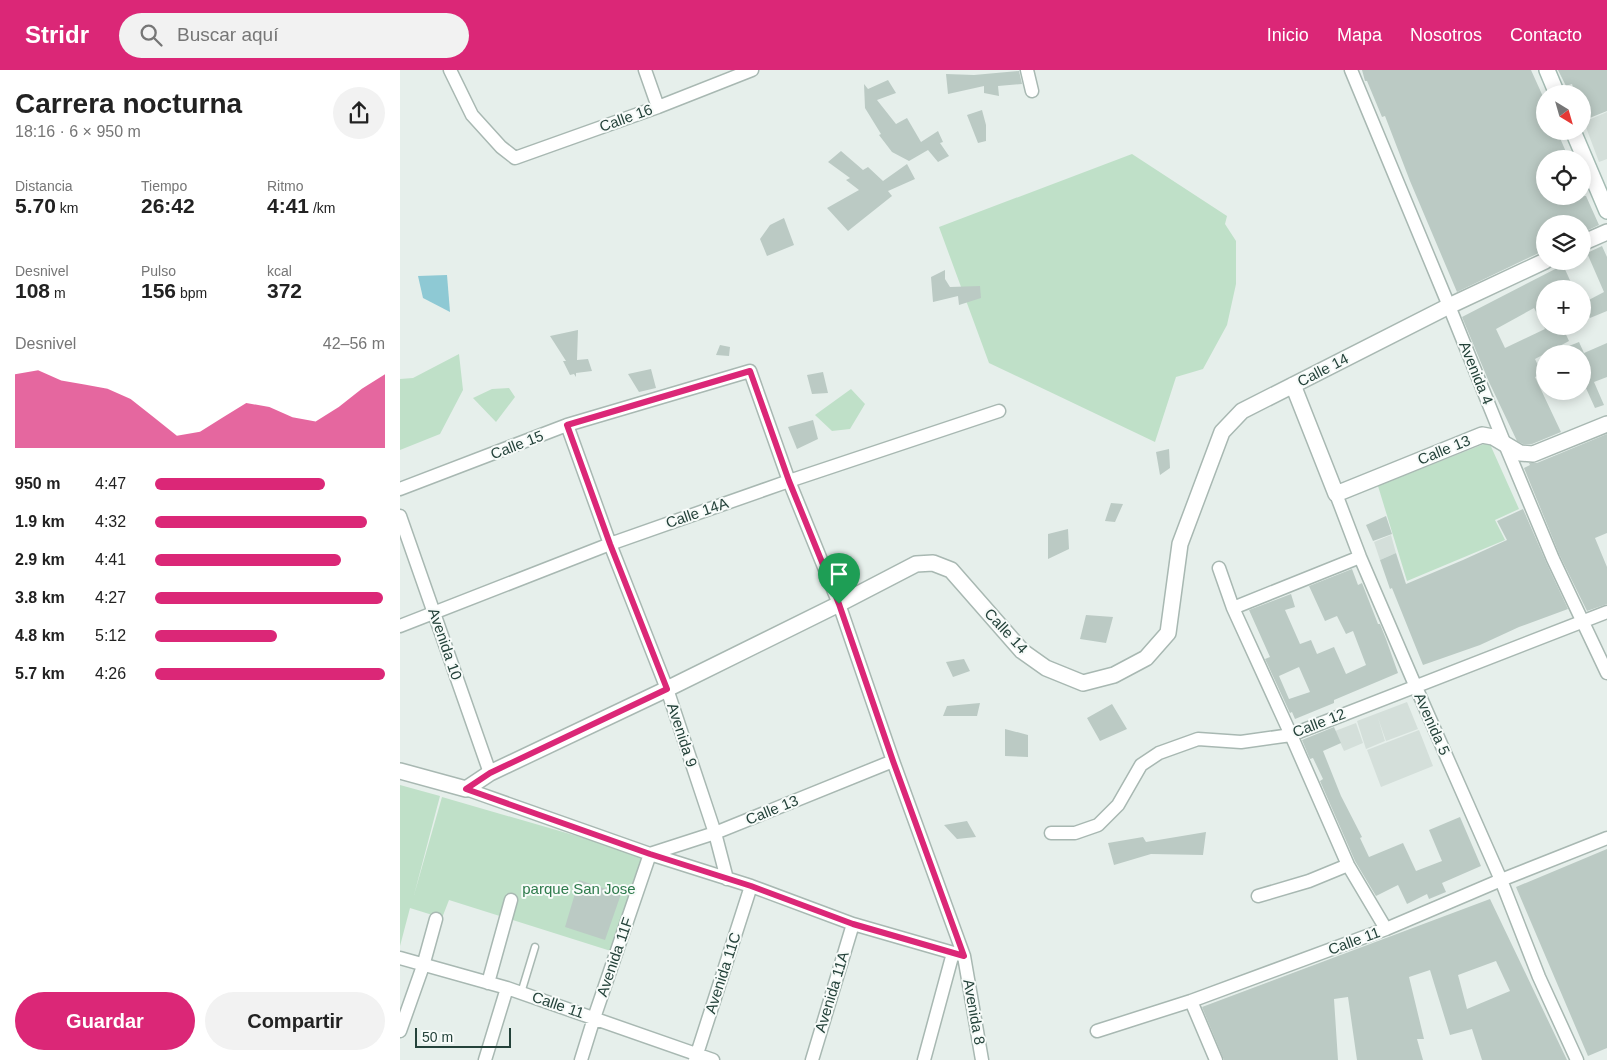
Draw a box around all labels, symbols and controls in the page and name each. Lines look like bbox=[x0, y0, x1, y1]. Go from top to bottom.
search box bbox=[119, 13, 469, 58]
text: Stridr bbox=[25, 21, 89, 48]
icon: search bbox=[137, 21, 165, 49]
text: Buscar aquí bbox=[177, 24, 278, 45]
text: Inicio bbox=[1267, 25, 1309, 45]
text: Mapa bbox=[1337, 25, 1382, 45]
text: Nosotros bbox=[1410, 25, 1482, 45]
text: Contacto bbox=[1510, 25, 1582, 45]
north arrow bbox=[1536, 85, 1591, 140]
map controls bbox=[1536, 85, 1591, 400]
button: share bbox=[333, 87, 385, 139]
text: Carrera nocturna bbox=[15, 88, 242, 119]
street label: Calle 16 bbox=[597, 100, 655, 135]
text: 18:16 · 6 × 950 m bbox=[15, 123, 141, 140]
button: locate bbox=[1536, 150, 1591, 205]
text: Distancia bbox=[15, 178, 73, 194]
text: Tiempo bbox=[141, 178, 187, 194]
text: Ritmo bbox=[267, 178, 304, 194]
text: 5.70 bbox=[15, 194, 56, 217]
text: 26:42 bbox=[141, 194, 195, 217]
text: 4:41 bbox=[267, 194, 309, 217]
text: km bbox=[56, 200, 78, 216]
text: /km bbox=[309, 200, 335, 216]
button: layers bbox=[1536, 215, 1591, 270]
text: Desnivel bbox=[15, 263, 69, 279]
text: Pulso bbox=[141, 263, 176, 279]
text: kcal bbox=[267, 263, 292, 279]
text: 108 bbox=[15, 279, 50, 302]
text: 156 bbox=[141, 279, 176, 302]
text: 372 bbox=[267, 279, 302, 302]
button: + bbox=[1536, 280, 1591, 335]
text: m bbox=[50, 285, 66, 301]
text: bpm bbox=[176, 285, 207, 301]
text: Desnivel bbox=[15, 335, 76, 352]
text: 42–56 m bbox=[323, 335, 385, 352]
street label: Avenida 4 bbox=[1456, 339, 1497, 407]
button: − bbox=[1536, 345, 1591, 400]
street label: Calle 14 bbox=[1294, 349, 1351, 390]
street label: Calle 15 bbox=[488, 427, 546, 462]
street label: Calle 13 bbox=[1415, 431, 1473, 468]
text: 950 m bbox=[15, 475, 60, 492]
text: 4:47 bbox=[95, 475, 126, 492]
street label: Calle 14A bbox=[663, 494, 730, 531]
text: 1.9 km bbox=[15, 513, 65, 530]
text: 4:32 bbox=[95, 513, 126, 530]
text: 2.9 km bbox=[15, 551, 65, 568]
text: 4:41 bbox=[95, 551, 126, 568]
pin bbox=[818, 553, 860, 604]
icon: arrive bbox=[825, 560, 853, 588]
text: 3.8 km bbox=[15, 589, 65, 606]
text: 4:27 bbox=[95, 589, 126, 606]
street label: Calle 14 bbox=[981, 605, 1031, 657]
street label: Avenida 10 bbox=[425, 606, 466, 682]
text: 4.8 km bbox=[15, 627, 65, 644]
text: 5:12 bbox=[95, 627, 126, 644]
text: 5.7 km bbox=[15, 665, 65, 682]
text: 4:26 bbox=[95, 665, 126, 682]
street label: Avenida 5 bbox=[1411, 690, 1454, 758]
street label: Avenida 9 bbox=[664, 701, 701, 769]
street label: Calle 12 bbox=[1290, 705, 1348, 740]
street label: Calle 13 bbox=[743, 791, 801, 828]
park label: parque San Jose bbox=[522, 880, 636, 897]
street label: Avenida 11F bbox=[593, 915, 636, 999]
street label: Calle 11 bbox=[1326, 923, 1382, 958]
street label: Avenida 11C bbox=[701, 930, 744, 1016]
street label: Avenida 11A bbox=[811, 949, 852, 1034]
street label: Avenida 8 bbox=[960, 978, 989, 1046]
street label: Calle 11 bbox=[530, 988, 586, 1021]
button: Guardar bbox=[15, 992, 195, 1050]
button: Compartir bbox=[205, 992, 385, 1050]
scale bar bbox=[415, 1025, 511, 1048]
text: 50 m bbox=[422, 1029, 453, 1045]

